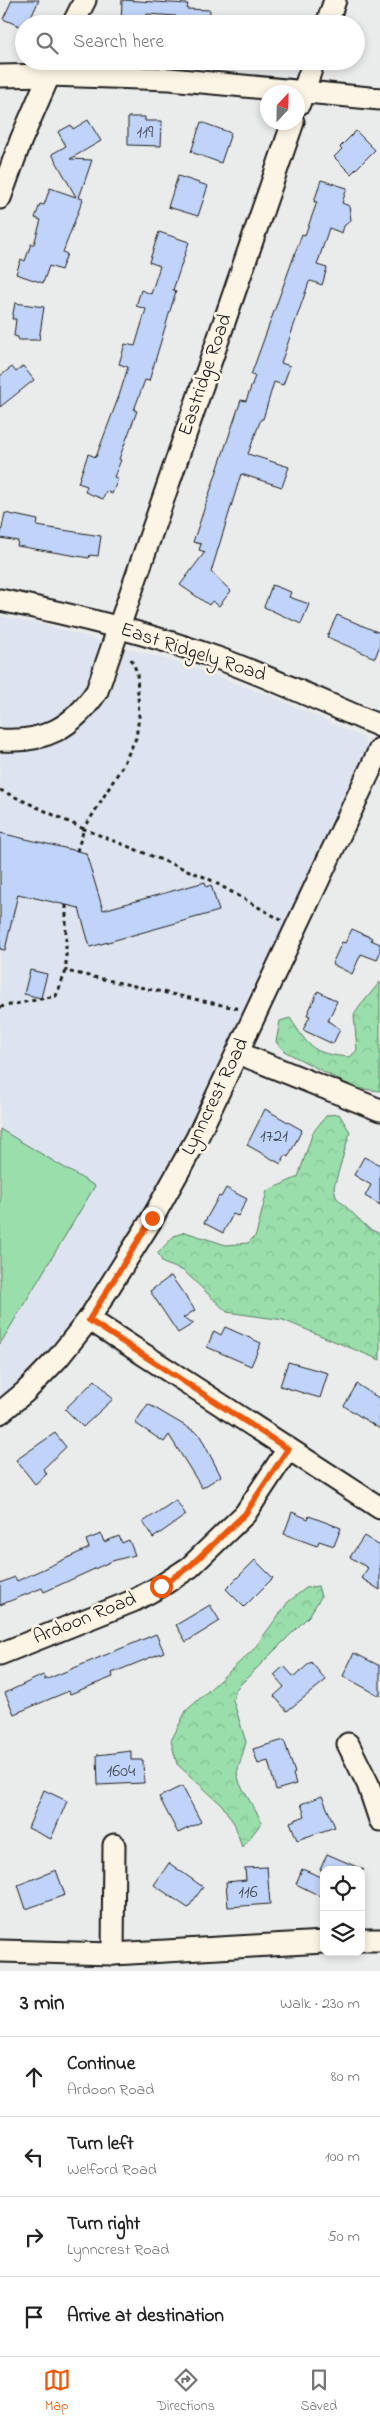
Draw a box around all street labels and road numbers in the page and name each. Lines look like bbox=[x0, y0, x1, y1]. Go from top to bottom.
street label: Eastridge Road bbox=[172, 310, 241, 440]
street label: East Ridgely Road bbox=[116, 616, 270, 691]
street label: Lynncrest Road bbox=[175, 1033, 257, 1161]
street label: Ardoon Road bbox=[29, 1585, 141, 1653]

